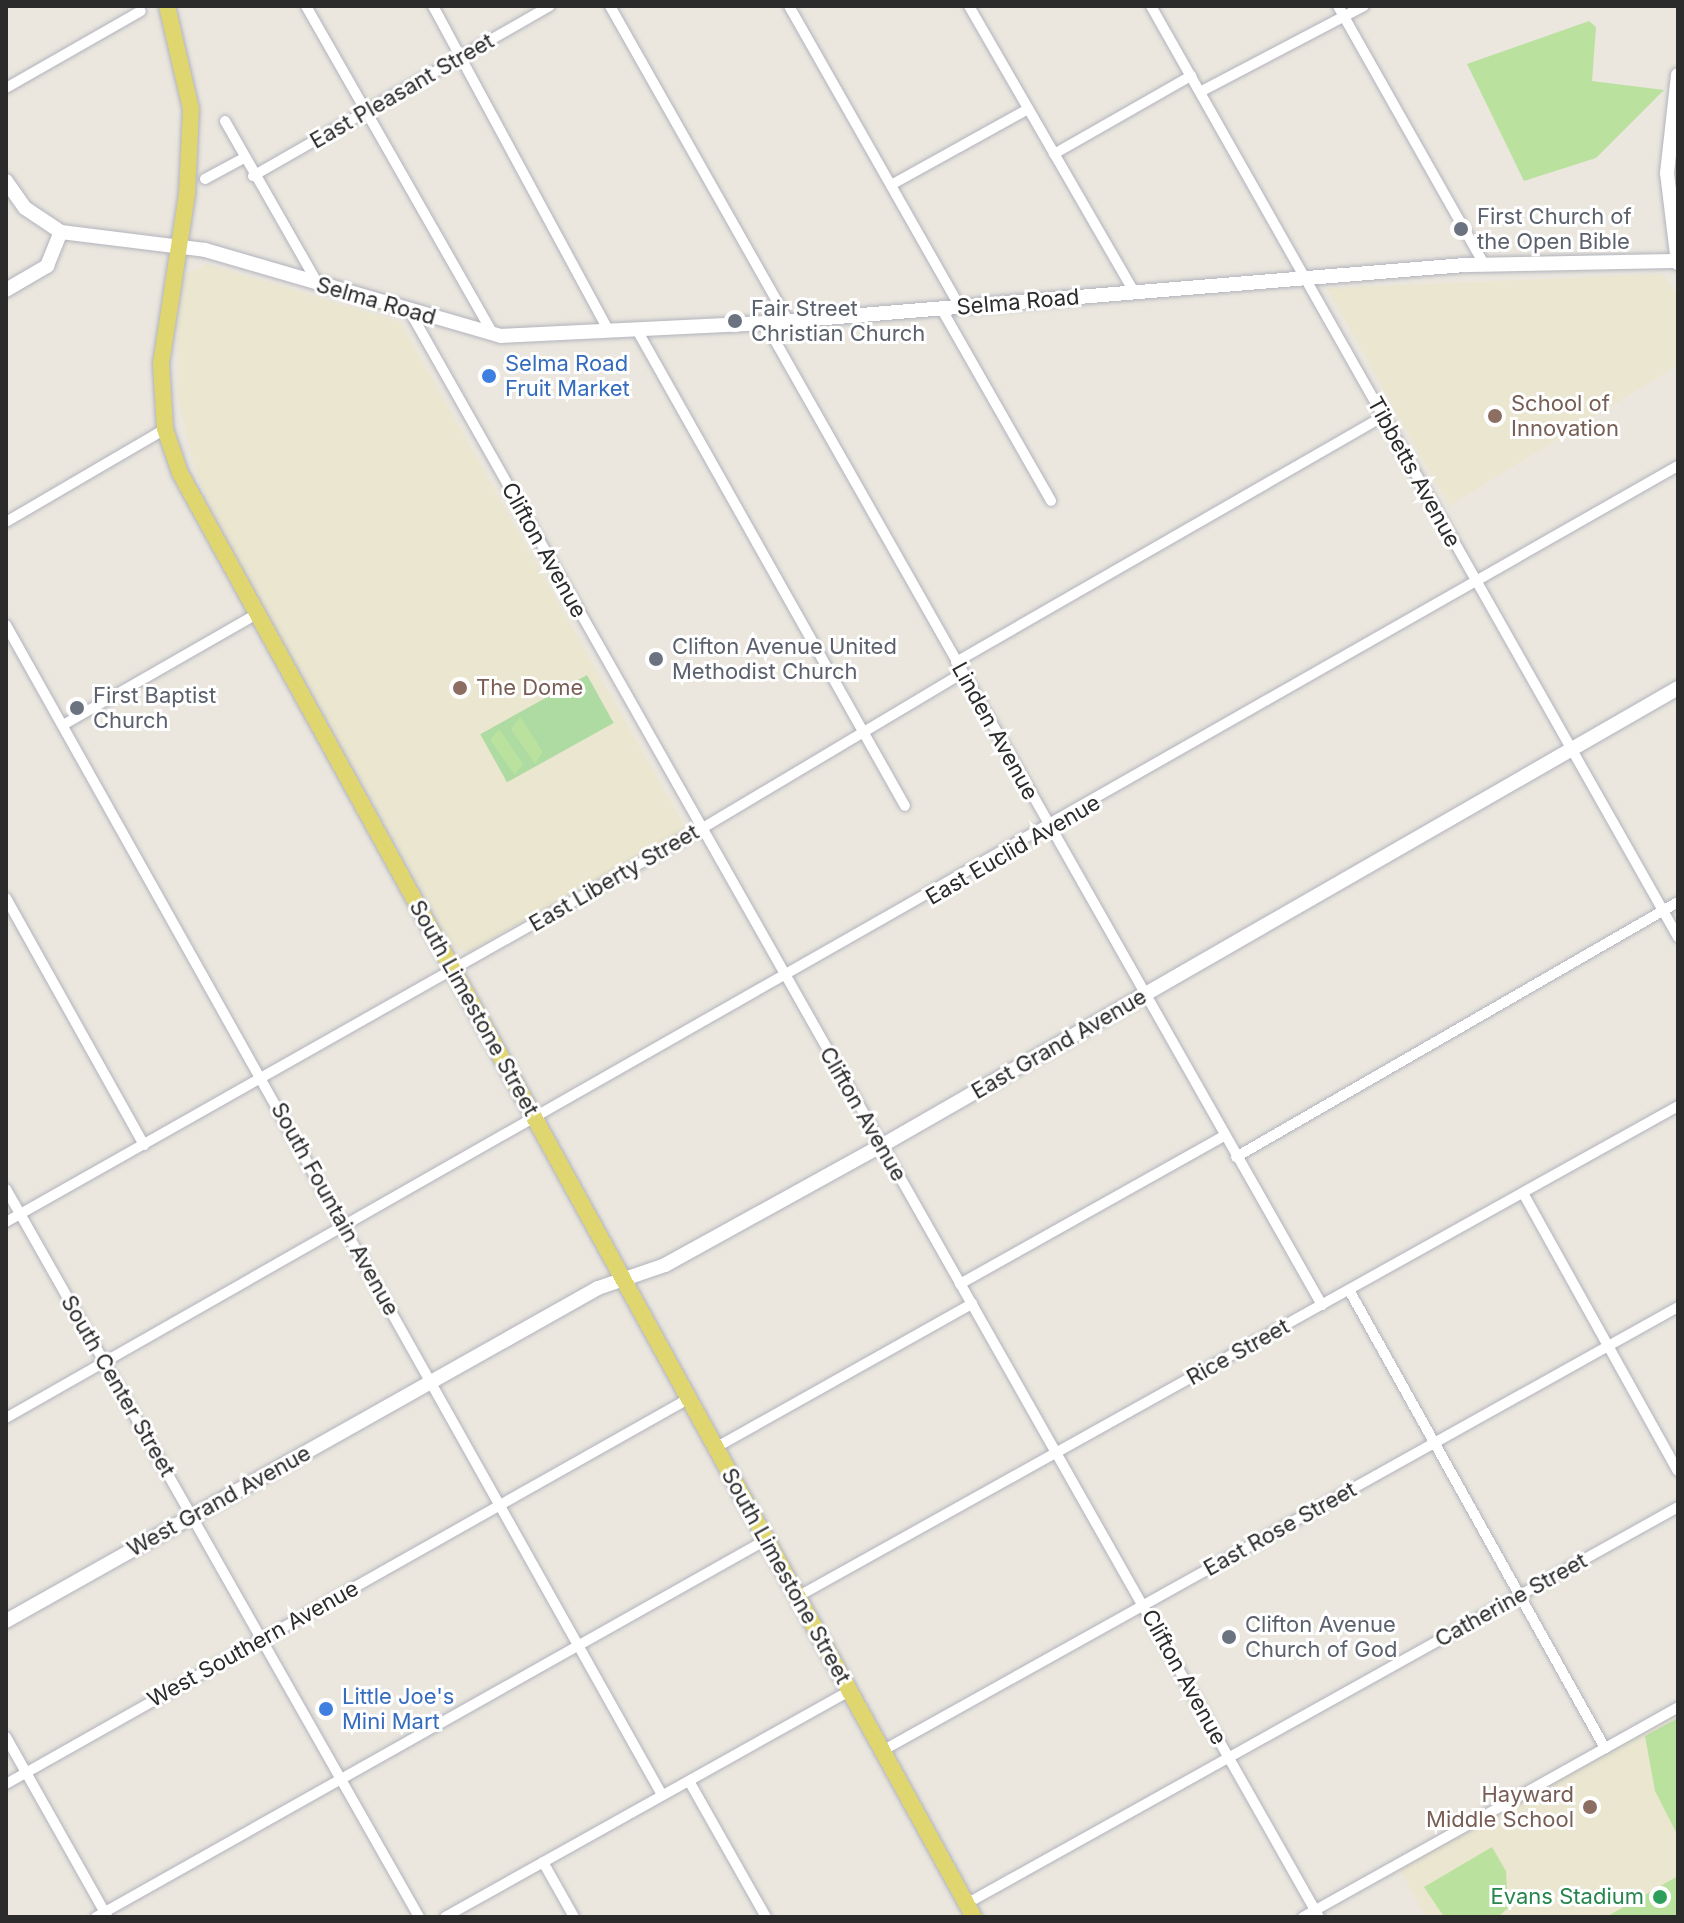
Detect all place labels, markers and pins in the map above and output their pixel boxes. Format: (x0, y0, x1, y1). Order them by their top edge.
place label: First Church of the Open Bible (1477, 203, 1632, 254)
marker: First Church of the Open Bible (1452, 220, 1470, 238)
place label: Fair Street Christian Church (751, 295, 925, 346)
marker: Fair Street Christian Church (726, 312, 744, 330)
place label: Selma Road Fruit Market (505, 350, 630, 402)
marker: Selma Road Fruit Market (480, 367, 498, 385)
place label: School of Innovation (1511, 390, 1619, 442)
marker: School of Innovation (1486, 407, 1504, 425)
place label: Clifton Avenue United Methodist Church (672, 633, 897, 684)
marker: Clifton Avenue United Methodist Church (647, 650, 665, 668)
place label: The Dome (476, 675, 583, 701)
marker: The Dome (451, 679, 469, 697)
place label: First Baptist Church (93, 682, 216, 734)
marker: First Baptist Church (68, 699, 86, 717)
place label: Clifton Avenue Church of God (1245, 1611, 1397, 1662)
marker: Clifton Avenue Church of God (1220, 1628, 1238, 1646)
place label: Little Joe's Mini Mart (342, 1683, 454, 1734)
marker: Little Joe's Mini Mart (317, 1700, 335, 1718)
place label: Hayward Middle School (1426, 1781, 1574, 1832)
marker: Hayward Middle School (1581, 1798, 1599, 1816)
place label: Evans Stadium (1491, 1884, 1644, 1910)
marker: Evans Stadium (1651, 1888, 1669, 1906)

